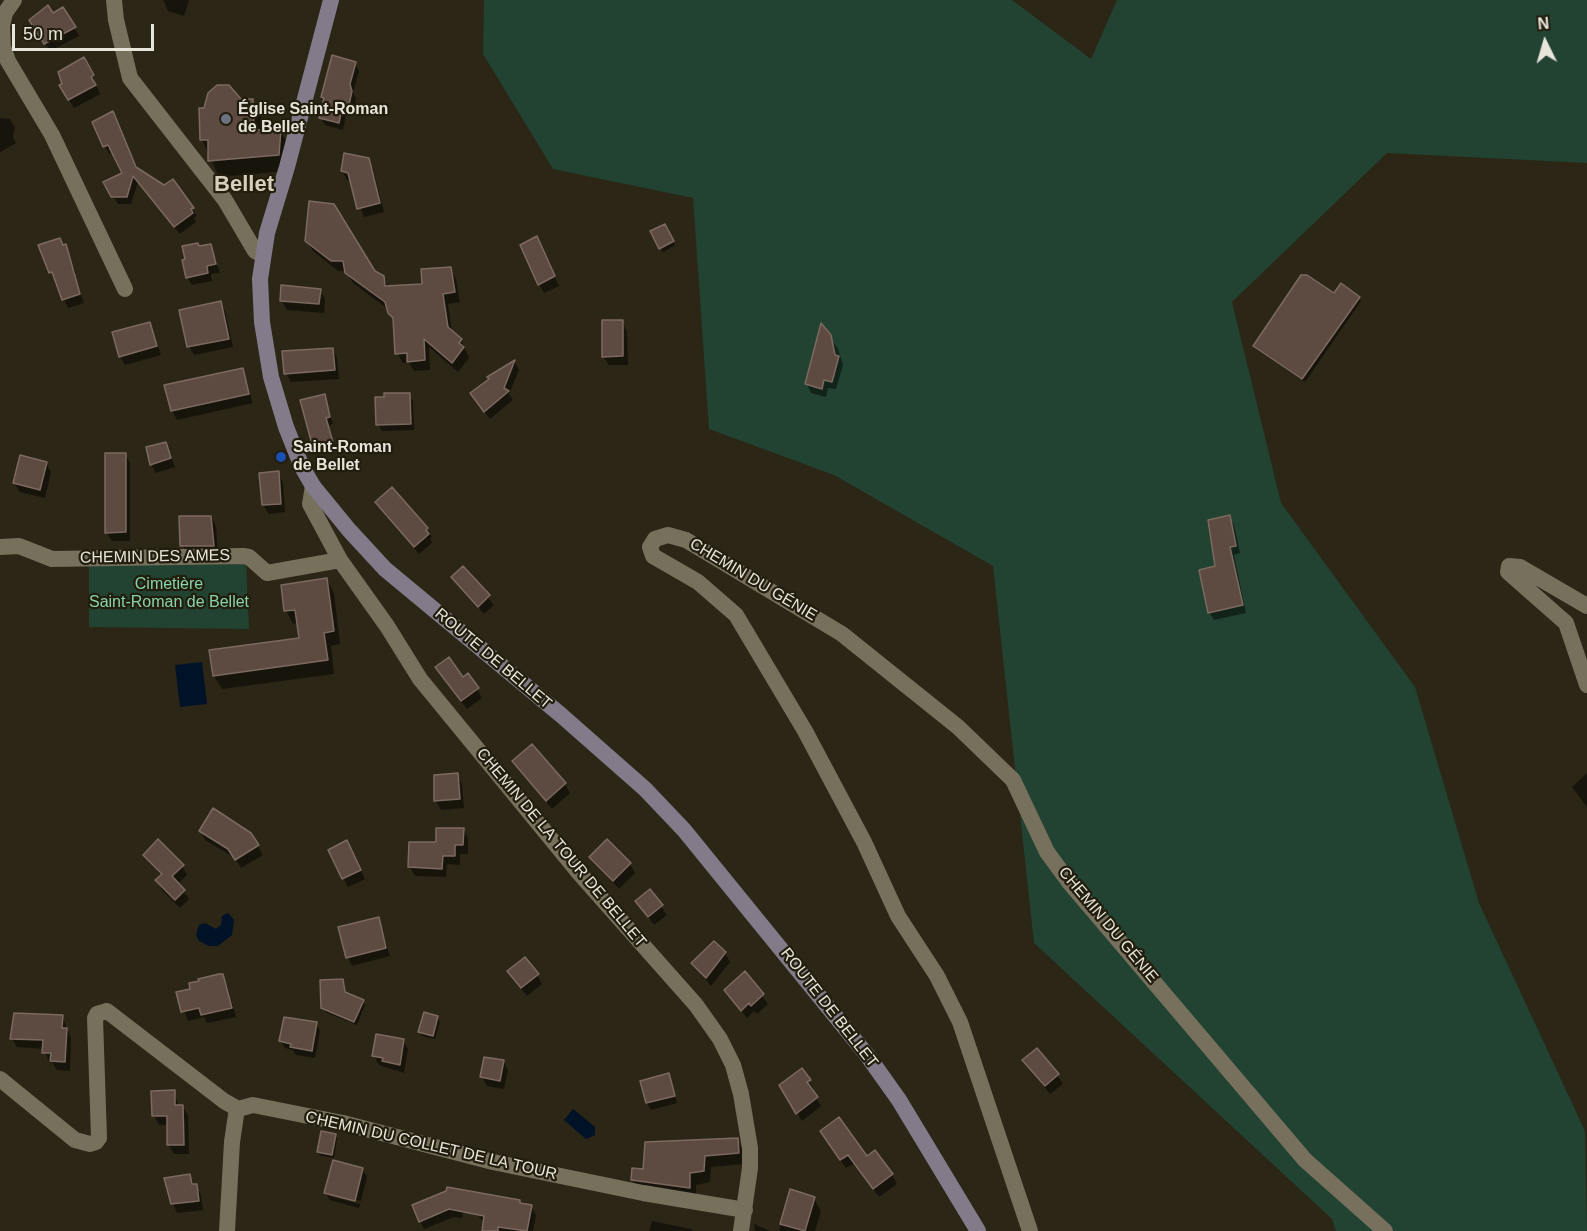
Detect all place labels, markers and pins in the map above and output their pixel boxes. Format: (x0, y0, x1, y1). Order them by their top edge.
place label: Église Saint-Roman de Bellet (238, 100, 388, 138)
marker: Église Saint-Roman de Bellet (219, 112, 233, 126)
place label: Saint-Roman de Bellet (293, 438, 392, 476)
marker: Saint-Roman de Bellet (274, 450, 288, 464)

